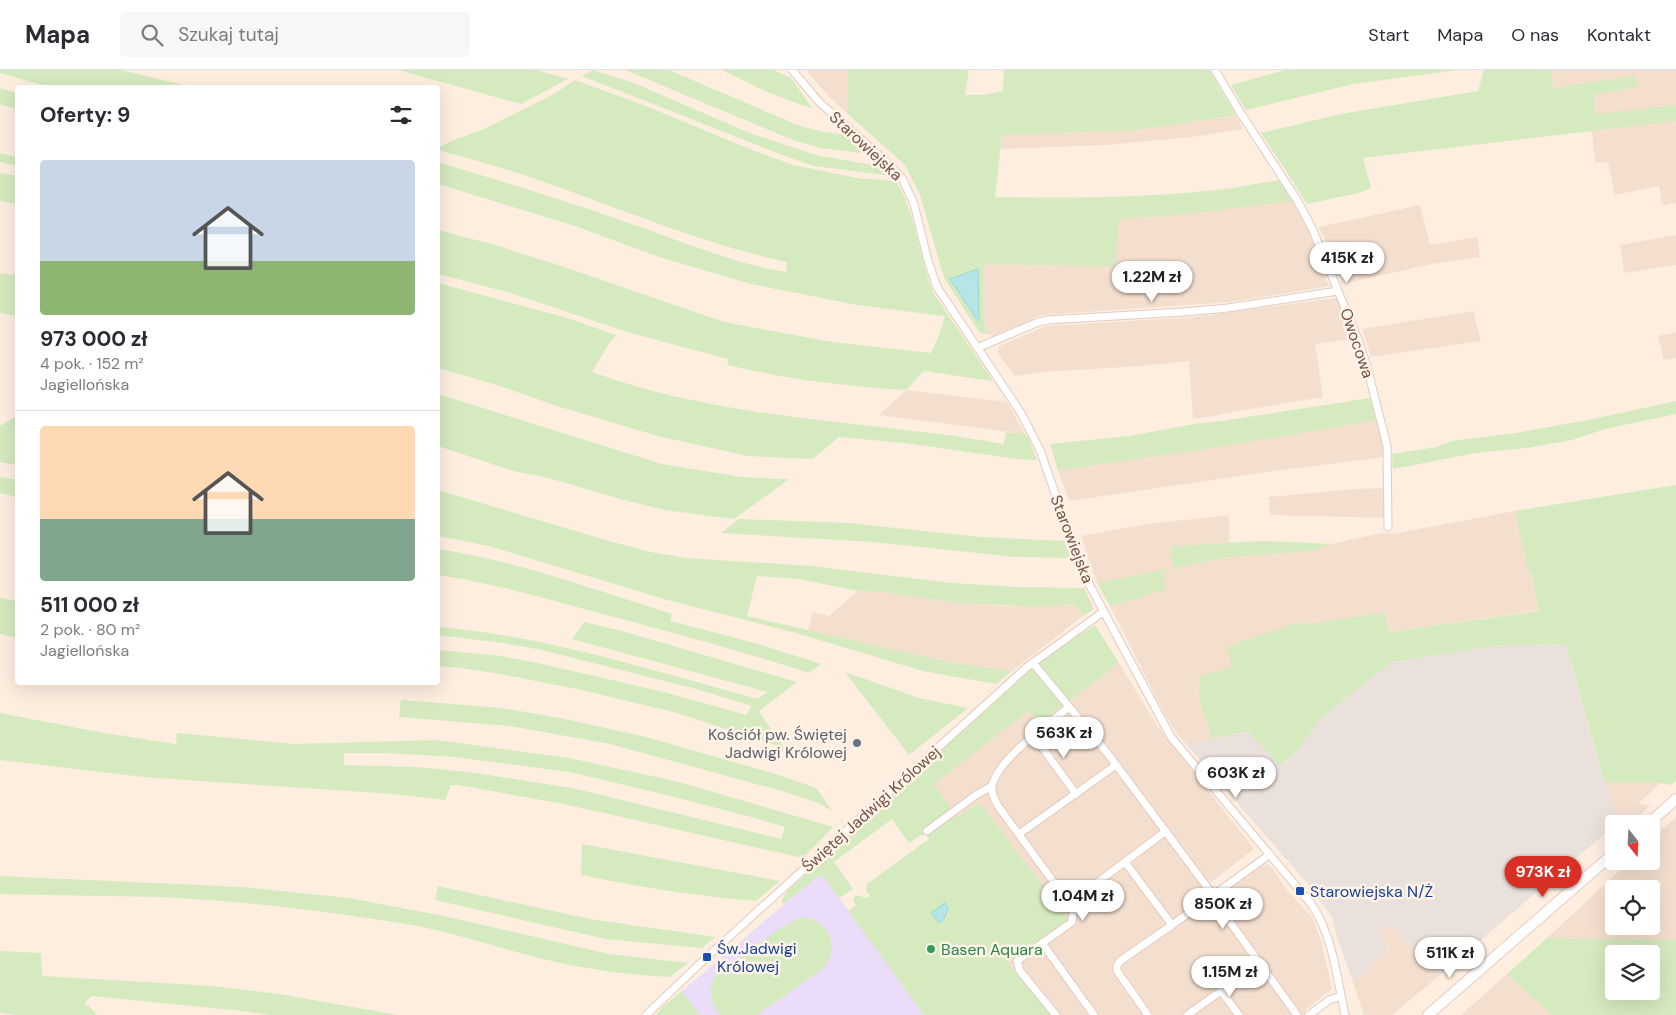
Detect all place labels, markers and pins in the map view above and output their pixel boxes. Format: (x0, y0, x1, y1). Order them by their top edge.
pin: 415K zł (1301, 242, 1393, 284)
pin: 1.22M zł (1100, 260, 1204, 303)
pin: 563K zł (1018, 716, 1110, 759)
place label: Kościół pw. Świętej Jadwigi Królowej (708, 724, 847, 763)
marker: Kościół pw. Świętej Jadwigi Królowej (851, 737, 863, 749)
pin: 603K zł (1190, 756, 1282, 799)
pin: 973K zł (1497, 856, 1589, 898)
pin: 1.04M zł (1031, 880, 1135, 922)
place label: Starowiejska N/Ż (1310, 881, 1433, 902)
marker: Starowiejska N/Ż (1294, 885, 1306, 897)
pin: 850K zł (1177, 888, 1269, 930)
pin: 511K zł (1404, 936, 1496, 979)
place label: Św.Jadwigi Królowej (717, 938, 797, 977)
place label: Basen Aquara (941, 939, 1043, 960)
marker: Basen Aquara (925, 943, 937, 955)
marker: Św.Jadwigi Królowej (701, 951, 713, 963)
pin: 1.15M zł (1178, 956, 1282, 998)

